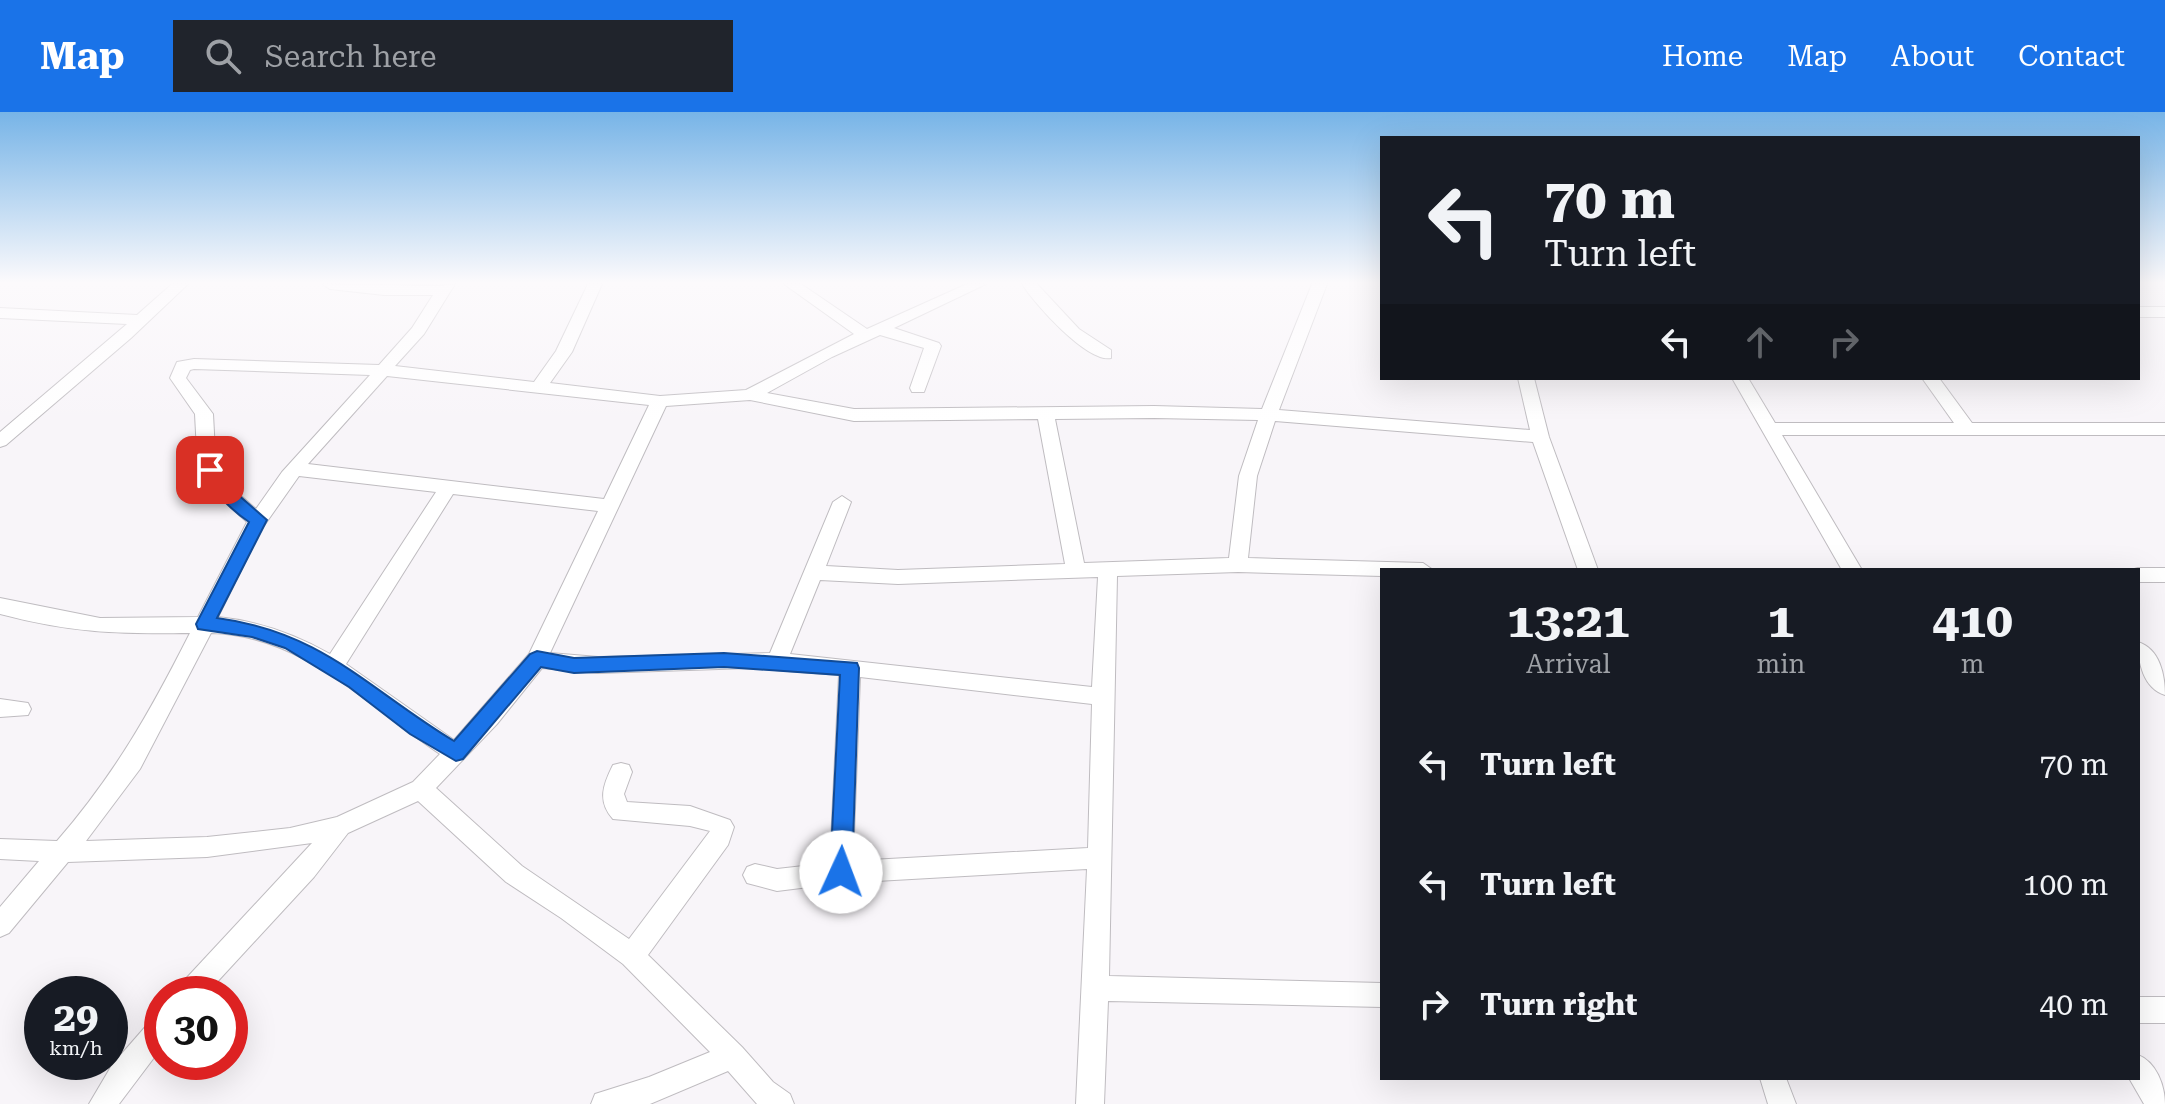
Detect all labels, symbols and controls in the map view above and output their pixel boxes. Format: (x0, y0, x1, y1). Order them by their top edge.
search box (173, 20, 733, 92)
text: Map (40, 34, 125, 78)
icon: search (201, 34, 245, 78)
text: Search here (265, 39, 437, 74)
text: Home (1662, 40, 1743, 73)
text: Map (1787, 40, 1847, 73)
text: About (1891, 40, 1974, 73)
text: Contact (2018, 40, 2125, 73)
text: 70 m (1544, 166, 1675, 232)
icon: left (1412, 168, 1516, 272)
text: Turn left (1544, 233, 1696, 275)
icon: left (1654, 320, 1698, 364)
icon: ahead (1738, 320, 1782, 364)
icon: right (1822, 320, 1866, 364)
pin (176, 436, 244, 504)
icon: arrive (188, 448, 232, 492)
text: 13:21 (1507, 593, 1630, 649)
text: 1 (1767, 593, 1794, 649)
text: 410 (1932, 593, 2013, 649)
text: Arrival (1526, 649, 1611, 679)
text: min (1757, 649, 1805, 679)
text: m (1961, 649, 1985, 679)
icon: left (1412, 742, 1456, 786)
text: Turn left (1480, 747, 1616, 782)
text: 70 m (2039, 747, 2108, 782)
position arrow (799, 830, 883, 914)
icon: left (1412, 862, 1456, 906)
text: Turn left (1480, 867, 1616, 902)
text: 100 m (2023, 867, 2108, 902)
speed limit sign: 30 (144, 976, 248, 1080)
icon: right (1412, 982, 1456, 1026)
text: Turn right (1480, 987, 1637, 1022)
text: 40 m (2039, 987, 2108, 1022)
text: 29 (54, 994, 98, 1041)
text: km/h (49, 1036, 103, 1060)

